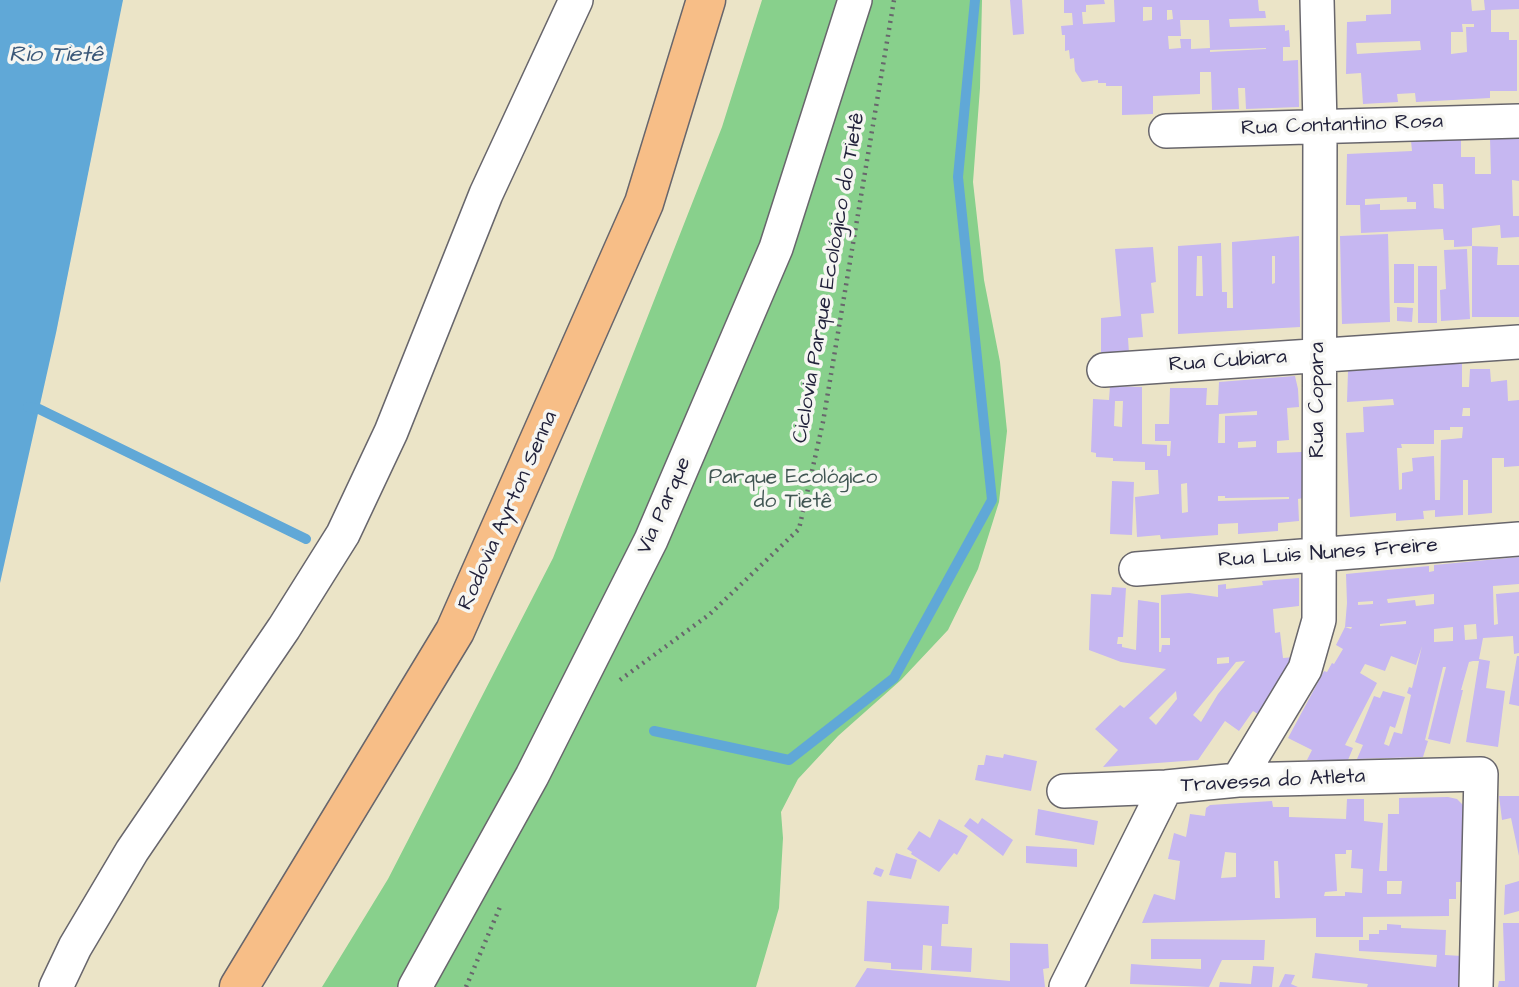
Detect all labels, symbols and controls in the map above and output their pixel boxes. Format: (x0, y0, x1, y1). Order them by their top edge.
water label: Rio Tietê (9, 42, 103, 70)
street label: Rua Contantino Rosa (1241, 110, 1443, 142)
street label: Ciclovia Parque Ecológico do Tietê (788, 111, 872, 445)
street label: Rua Copara (1306, 342, 1332, 458)
street label: Rua Cubiara (1168, 345, 1288, 379)
street label: Rodovia Ayrton Senna (454, 408, 564, 614)
street label: Via Parque (632, 453, 698, 559)
park label: Parque Ecológico do Tietê (709, 466, 877, 516)
street label: Rua Luis Nunes Freire (1217, 534, 1439, 574)
street label: Travessa do Atleta (1180, 765, 1366, 799)

